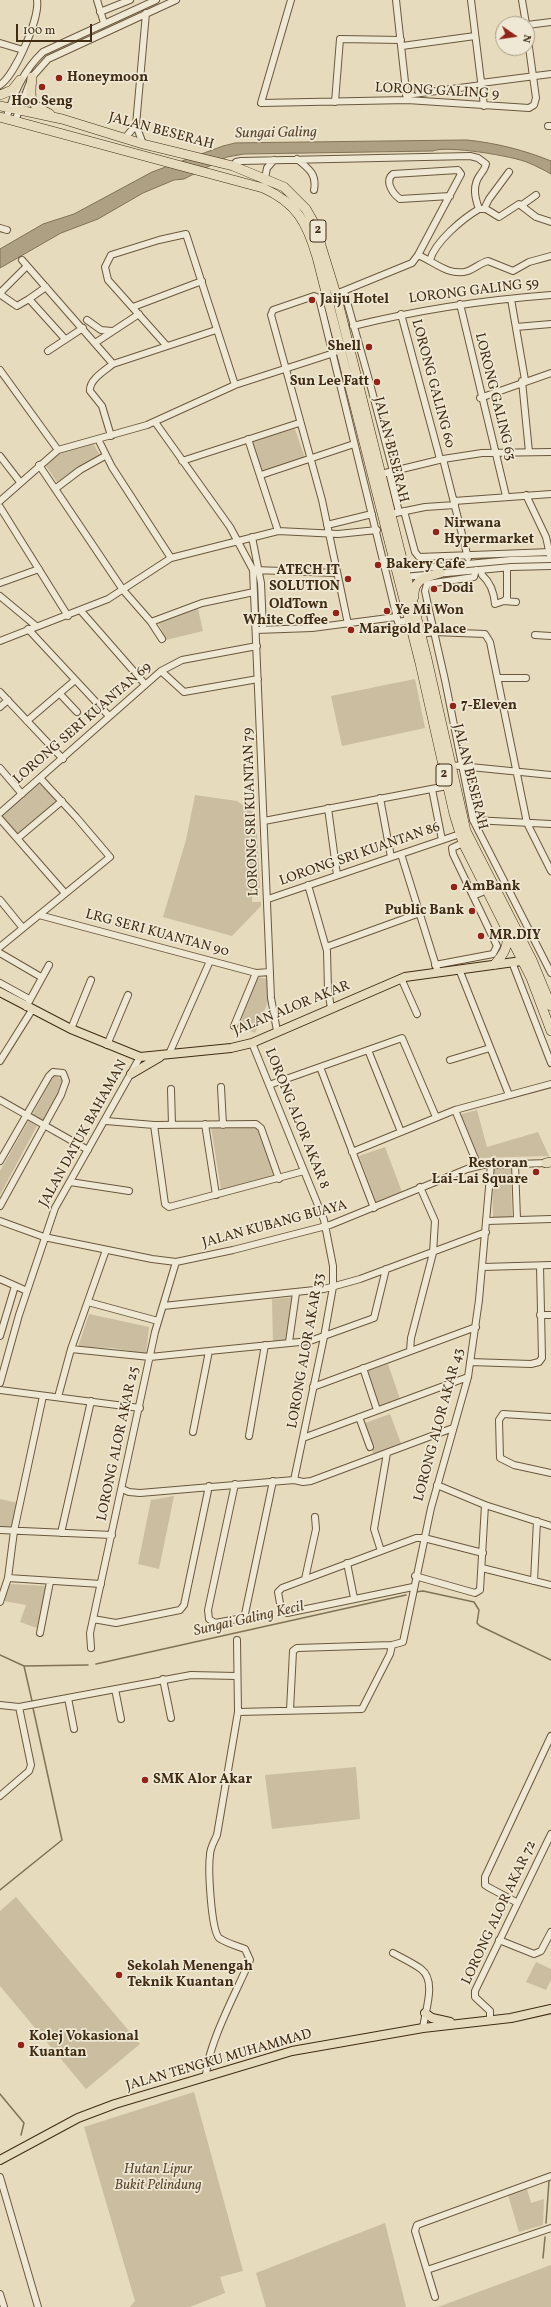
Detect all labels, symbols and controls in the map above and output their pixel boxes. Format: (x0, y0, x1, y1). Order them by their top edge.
scale bar (18, 16, 94, 42)
north arrow (495, 16, 535, 56)
text: 100 m (23, 23, 55, 39)
text: N (518, 33, 534, 44)
place label: Honeymoon (67, 70, 148, 86)
marker: Honeymoon (54, 73, 64, 83)
street label: LORONG GALING 9 (374, 80, 500, 104)
marker: Hoo Seng (37, 82, 47, 92)
place label: Hoo Seng (11, 94, 73, 110)
street label: JALAN BESERAH (106, 110, 216, 154)
water label: Sungai Galing (235, 124, 317, 144)
road number: 2 (310, 220, 326, 242)
street label: LORONG GALING 59 (408, 276, 540, 308)
place label: Jaiju Hotel (320, 292, 389, 308)
marker: Jaiju Hotel (307, 295, 317, 305)
street label: LORONG GALING 60 (407, 318, 457, 450)
street label: LORONG GALING 63 (470, 331, 518, 463)
place label: Shell (328, 339, 361, 355)
marker: Shell (364, 342, 374, 352)
place label: Sun Lee Fatt (290, 374, 369, 390)
marker: Sun Lee Fatt (372, 377, 382, 387)
street label: JALAN BESERAH (369, 395, 411, 505)
place label: Nirwana Hypermarket (444, 516, 534, 548)
marker: Nirwana Hypermarket (431, 527, 441, 537)
place label: Bakery Cafe (386, 557, 465, 573)
marker: Bakery Cafe (373, 560, 383, 570)
place label: ATECH IT SOLUTION (269, 563, 340, 596)
marker: ATECH IT SOLUTION (343, 574, 353, 584)
place label: Dodi (442, 581, 474, 597)
marker: Dodi (429, 584, 439, 594)
place label: OldTown White Coffee (243, 597, 328, 630)
place label: Ye Mi Won (395, 603, 464, 619)
marker: Ye Mi Won (382, 606, 392, 616)
marker: OldTown White Coffee (331, 608, 341, 618)
place label: Marigold Palace (359, 622, 466, 638)
marker: Marigold Palace (346, 625, 356, 635)
street label: LORONG SERI KUANTAN 69 (10, 659, 156, 789)
place label: 7-Eleven (461, 698, 517, 714)
marker: 7-Eleven (448, 701, 458, 711)
street label: JALAN BESERAH (448, 722, 490, 832)
street label: LORONG SRI KUANTAN 79 (241, 727, 263, 897)
road number: 2 (436, 764, 452, 786)
street label: LORONG SRI KUANTAN 86 (277, 820, 443, 890)
place label: AmBank (462, 879, 520, 895)
marker: AmBank (449, 882, 459, 892)
place label: Public Bank (385, 903, 464, 919)
marker: Public Bank (467, 906, 477, 916)
street label: LRG SERI KUANTAN 90 (83, 907, 231, 961)
place label: MR.DIY (489, 928, 541, 944)
marker: MR.DIY (476, 931, 486, 941)
street label: JALAN ALOR AKAR (231, 978, 353, 1040)
street label: LORONG ALOR AKAR 8 (260, 1046, 332, 1192)
street label: JALAN DATUK BAHAMAN (36, 1057, 132, 1211)
place label: Restoran Lai-Lai Square (432, 1156, 528, 1188)
marker: Restoran Lai-Lai Square (531, 1167, 541, 1177)
street label: JALAN KUBANG BUAYA (201, 1198, 349, 1252)
street label: LORONG ALOR AKAR 33 (285, 1272, 329, 1430)
street label: LORONG ALOR AKAR 43 (411, 1346, 469, 1504)
street label: LORONG ALOR AKAR 25 (94, 1365, 144, 1523)
water label: Sungai Galing Kecil (192, 1599, 306, 1641)
place label: SMK Alor Akar (153, 1772, 252, 1788)
marker: SMK Alor Akar (140, 1775, 150, 1785)
street label: LORONG ALOR AKAR 72 (459, 1838, 541, 1988)
place label: Sekolah Menengah Teknik Kuantan (127, 1959, 253, 1992)
marker: Sekolah Menengah Teknik Kuantan (114, 1970, 124, 1980)
street label: JALAN TENGKU MUHAMMAD (124, 2026, 314, 2096)
place label: Kolej Vokasional Kuantan (29, 2029, 139, 2062)
marker: Kolej Vokasional Kuantan (16, 2040, 26, 2050)
park label: Hutan Lipur Bukit Pelindung (114, 2162, 202, 2194)

